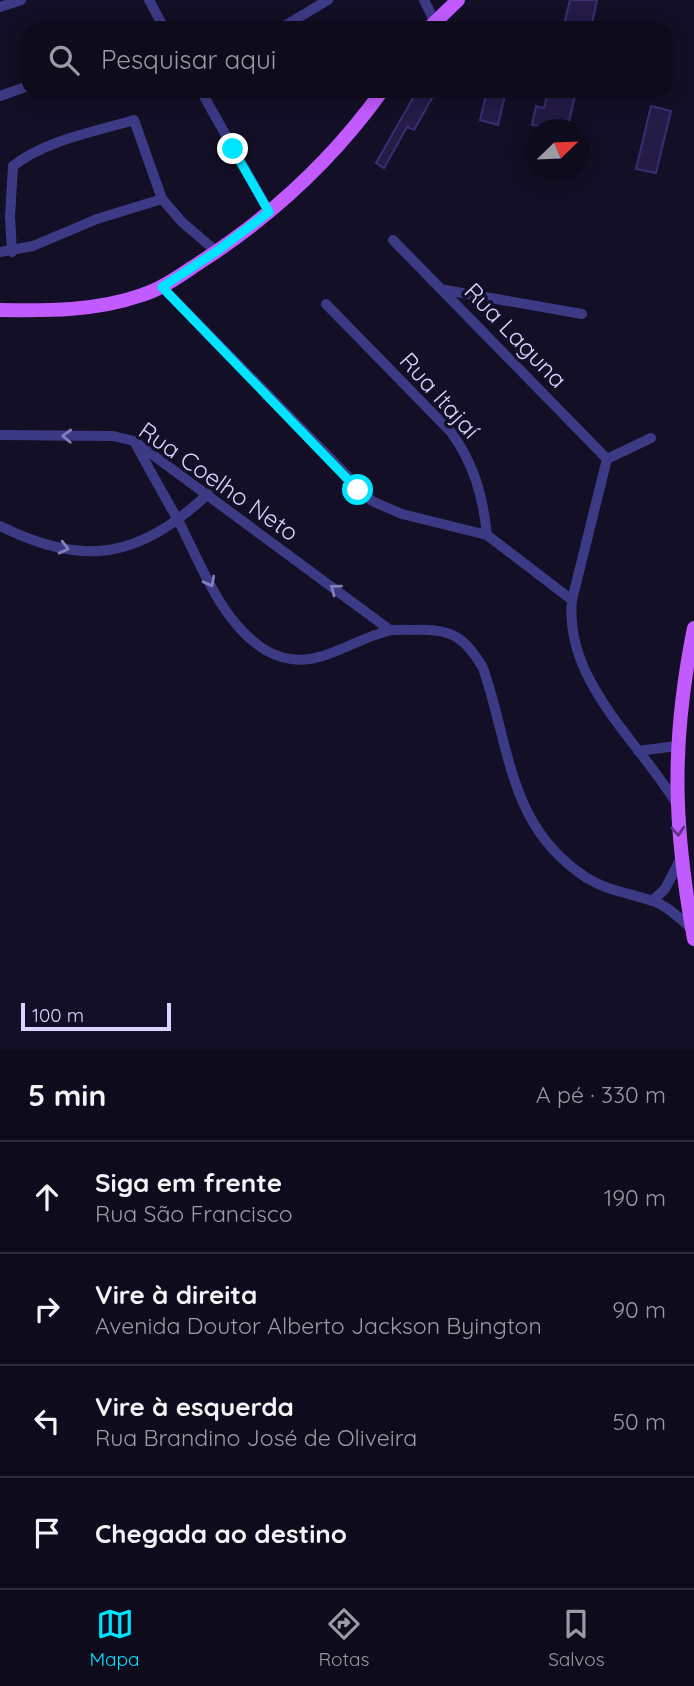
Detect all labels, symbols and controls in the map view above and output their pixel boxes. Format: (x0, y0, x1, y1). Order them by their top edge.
search box (21, 21, 673, 98)
icon: search (45, 41, 83, 79)
text: Pesquisar aqui (101, 43, 276, 76)
north arrow (526, 119, 589, 182)
route end (217, 133, 248, 164)
street label: Rua Laguna (458, 276, 574, 394)
street label: Rua Itajaí (394, 346, 487, 445)
street label: Rua Coelho Neto (133, 415, 305, 547)
one-way arrow (61, 429, 72, 444)
route start (342, 474, 373, 505)
one-way arrow (58, 540, 70, 554)
one-way arrow (202, 575, 215, 587)
one-way arrow (330, 585, 343, 598)
one-way arrow (670, 826, 685, 837)
scale bar (21, 1000, 172, 1032)
text: 100 m (32, 1003, 84, 1027)
text: 5 min (28, 1076, 106, 1114)
text: A pé · 330 m (536, 1080, 666, 1109)
text: Siga em frente (95, 1166, 282, 1199)
icon: ahead (28, 1178, 66, 1216)
text: 190 m (604, 1183, 666, 1212)
text: Rua São Francisco (95, 1199, 293, 1228)
text: Vire à direita (95, 1278, 257, 1311)
icon: right (28, 1290, 66, 1328)
text: 90 m (612, 1295, 666, 1324)
text: Avenida Doutor Alberto Jackson Byington (95, 1311, 542, 1340)
text: Vire à esquerda (95, 1390, 294, 1423)
icon: left (28, 1402, 66, 1440)
text: 50 m (613, 1407, 666, 1436)
text: Rua Brandino José de Oliveira (95, 1423, 417, 1452)
icon: arrive (28, 1514, 66, 1552)
text: Chegada ao destino (95, 1517, 347, 1550)
tab: Mapa (89, 1605, 140, 1671)
tab: Rotas (318, 1605, 369, 1671)
tab: Salvos (548, 1605, 605, 1671)

